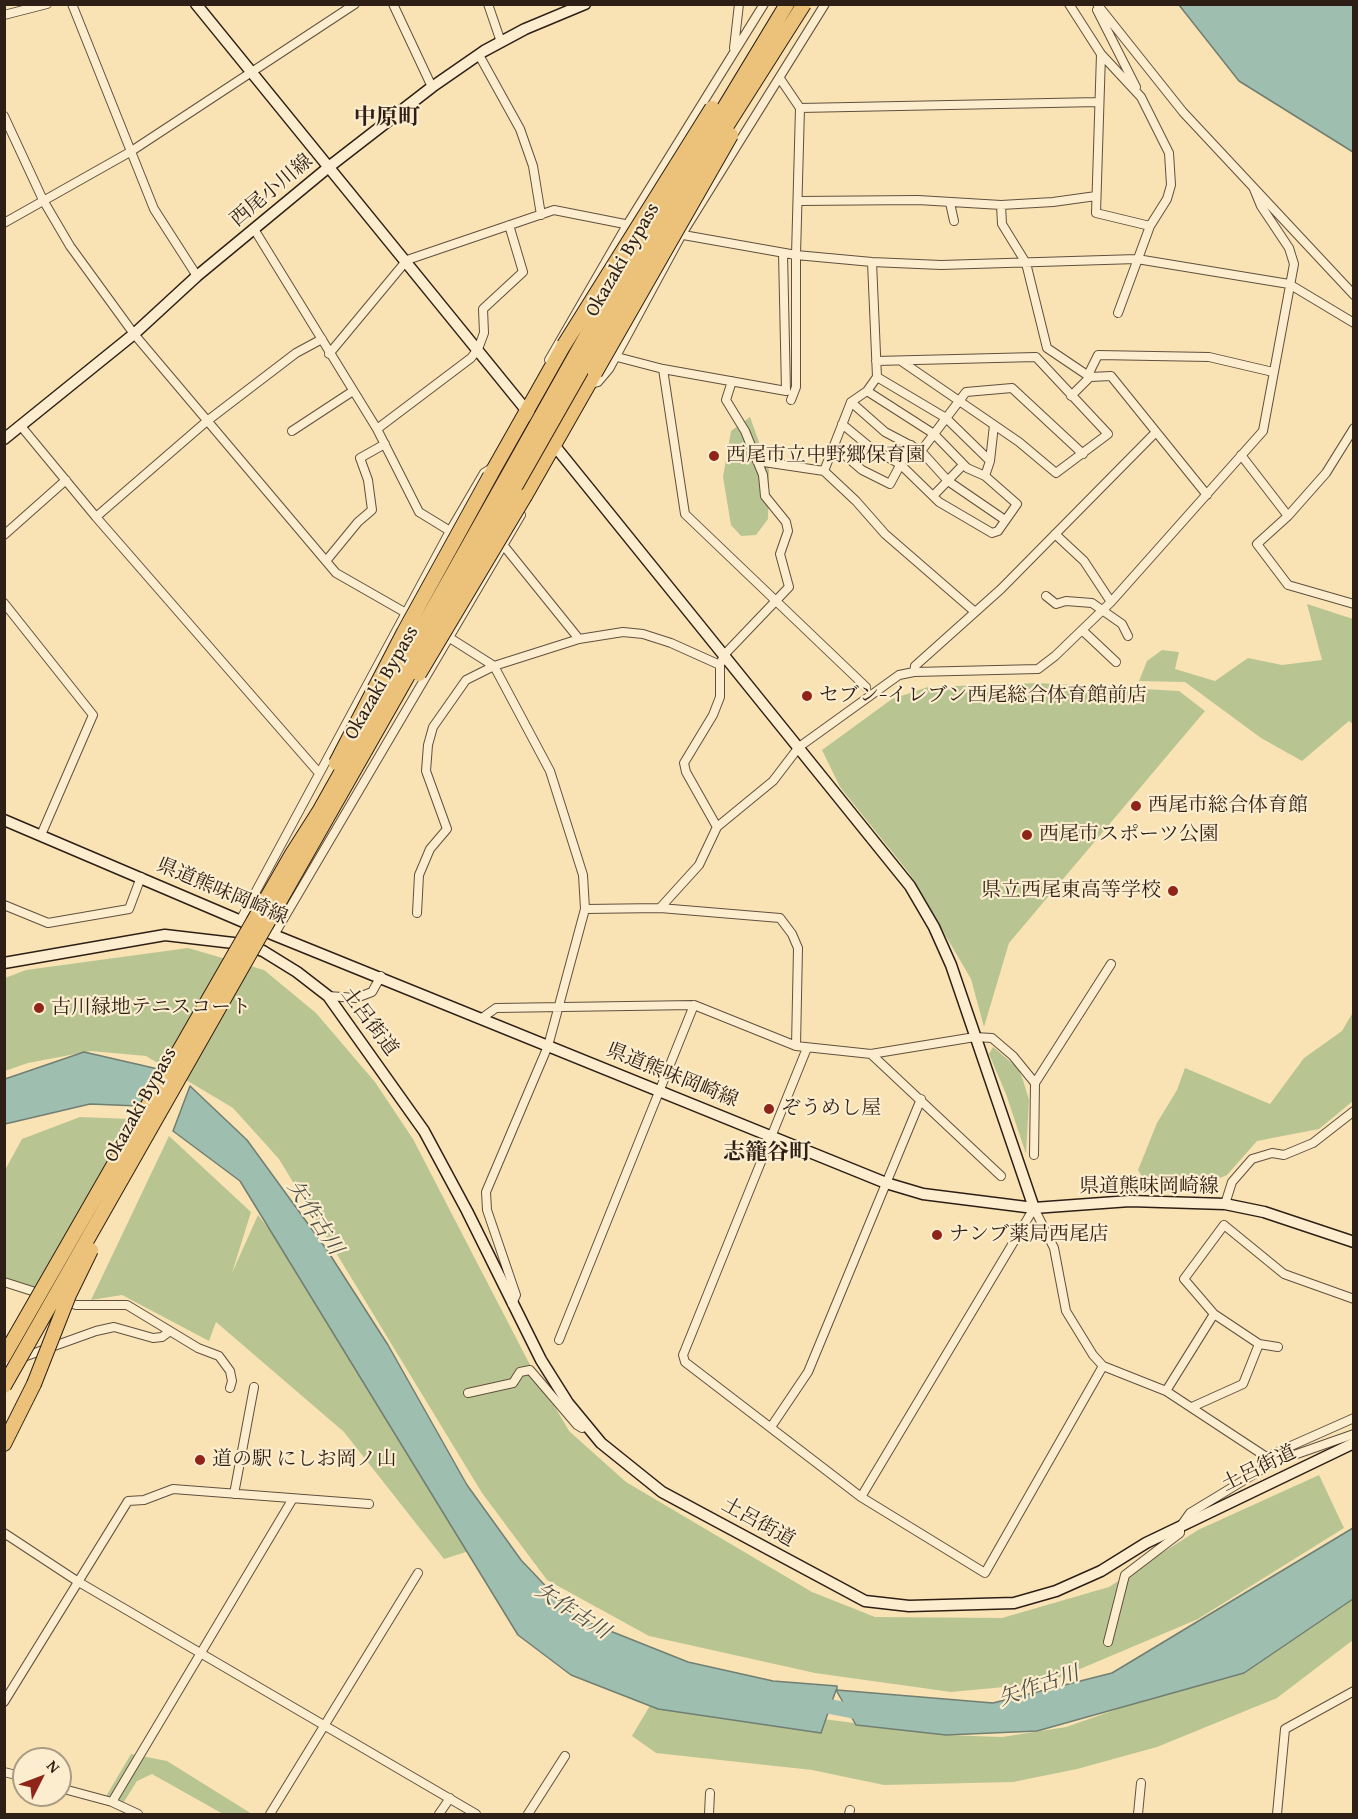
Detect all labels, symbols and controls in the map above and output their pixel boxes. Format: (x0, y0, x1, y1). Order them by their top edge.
district label: 中原町 (354, 105, 420, 131)
street label: 西尾小川線 (226, 150, 318, 232)
street label: Okazaki Bypass (581, 199, 665, 321)
place label: 西尾市立中野郷保育園 (726, 444, 926, 468)
marker: 西尾市立中野郷保育園 (707, 449, 721, 463)
street label: Okazaki Bypass (340, 622, 424, 744)
place label: セブン−イレブン西尾総合体育館前店 (819, 684, 1147, 708)
marker: セブン−イレブン西尾総合体育館前店 (800, 689, 814, 703)
place label: 西尾市総合体育館 (1148, 794, 1308, 818)
marker: 西尾市総合体育館 (1129, 799, 1143, 813)
place label: 西尾市スポーツ公園 (1039, 823, 1219, 847)
marker: 西尾市スポーツ公園 (1020, 828, 1034, 842)
street label: 県道熊味岡崎線 (153, 854, 291, 930)
place label: 県立西尾東高等学校 (981, 879, 1161, 903)
marker: 県立西尾東高等学校 (1166, 884, 1180, 898)
street label: 土呂街道 (335, 983, 403, 1061)
place label: 古川緑地テニスコート (51, 996, 251, 1020)
marker: 古川緑地テニスコート (32, 1001, 46, 1015)
street label: 県道熊味岡崎線 (603, 1039, 741, 1113)
street label: Okazaki Bypass (100, 1043, 182, 1167)
place label: ぞうめし屋 (781, 1097, 881, 1121)
marker: ぞうめし屋 (762, 1102, 776, 1116)
district label: 志籠谷町 (723, 1140, 811, 1166)
street label: 県道熊味岡崎線 (1079, 1175, 1219, 1199)
water label: 矢作古川 (281, 1176, 347, 1260)
place label: ナンブ薬局西尾店 (949, 1223, 1109, 1247)
marker: ナンブ薬局西尾店 (930, 1228, 944, 1242)
street label: 土呂街道 (1218, 1441, 1300, 1497)
place label: 道の駅 にしお岡ノ山 (212, 1448, 396, 1472)
marker: 道の駅 にしお岡ノ山 (193, 1453, 207, 1467)
street label: 土呂街道 (717, 1493, 799, 1553)
water label: 矢作古川 (530, 1579, 614, 1645)
water label: 矢作古川 (995, 1661, 1083, 1713)
north arrow (12, 1747, 72, 1807)
text: N (41, 1754, 66, 1778)

